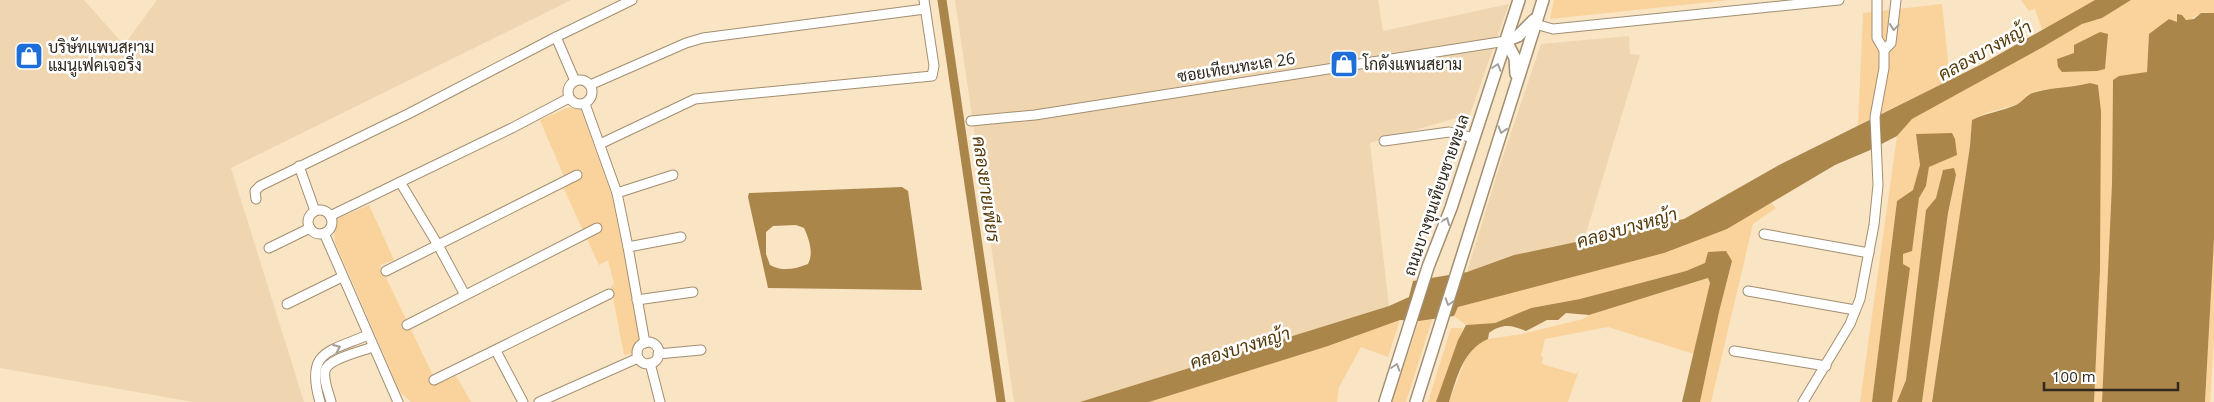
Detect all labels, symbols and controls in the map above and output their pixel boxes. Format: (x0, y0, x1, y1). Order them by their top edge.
water label: คลองบางหญ้า (1933, 14, 2036, 86)
one-way arrow (1889, 23, 1900, 31)
place label: บริษัทแพนสยาม แมนูเฟคเจอริ่ง (48, 36, 154, 77)
shop icon: บริษัทแพนสยาม แมนูเฟคเจอริ่ง (14, 41, 44, 71)
street label: ซอยเทียนทะเล 26 (1176, 47, 1296, 87)
shop icon: โกดังแพนสยาม (1329, 49, 1359, 79)
place label: โกดังแพนสยาม (1362, 53, 1462, 75)
one-way arrow (1491, 63, 1501, 72)
street label: ถนนบางขุนเทียนชายทะเล (1398, 111, 1475, 279)
one-way arrow (1498, 125, 1508, 134)
water label: คลองยายเพียร (968, 134, 1006, 245)
water label: คลองบางหญ้า (1574, 201, 1680, 253)
one-way arrow (1439, 217, 1450, 226)
one-way arrow (1444, 297, 1454, 305)
water label: คลองบางหญ้า (1187, 320, 1293, 374)
one-way arrow (332, 344, 341, 355)
scale bar (2044, 360, 2178, 392)
one-way arrow (1391, 363, 1401, 372)
text: 100 m (2052, 366, 2096, 386)

